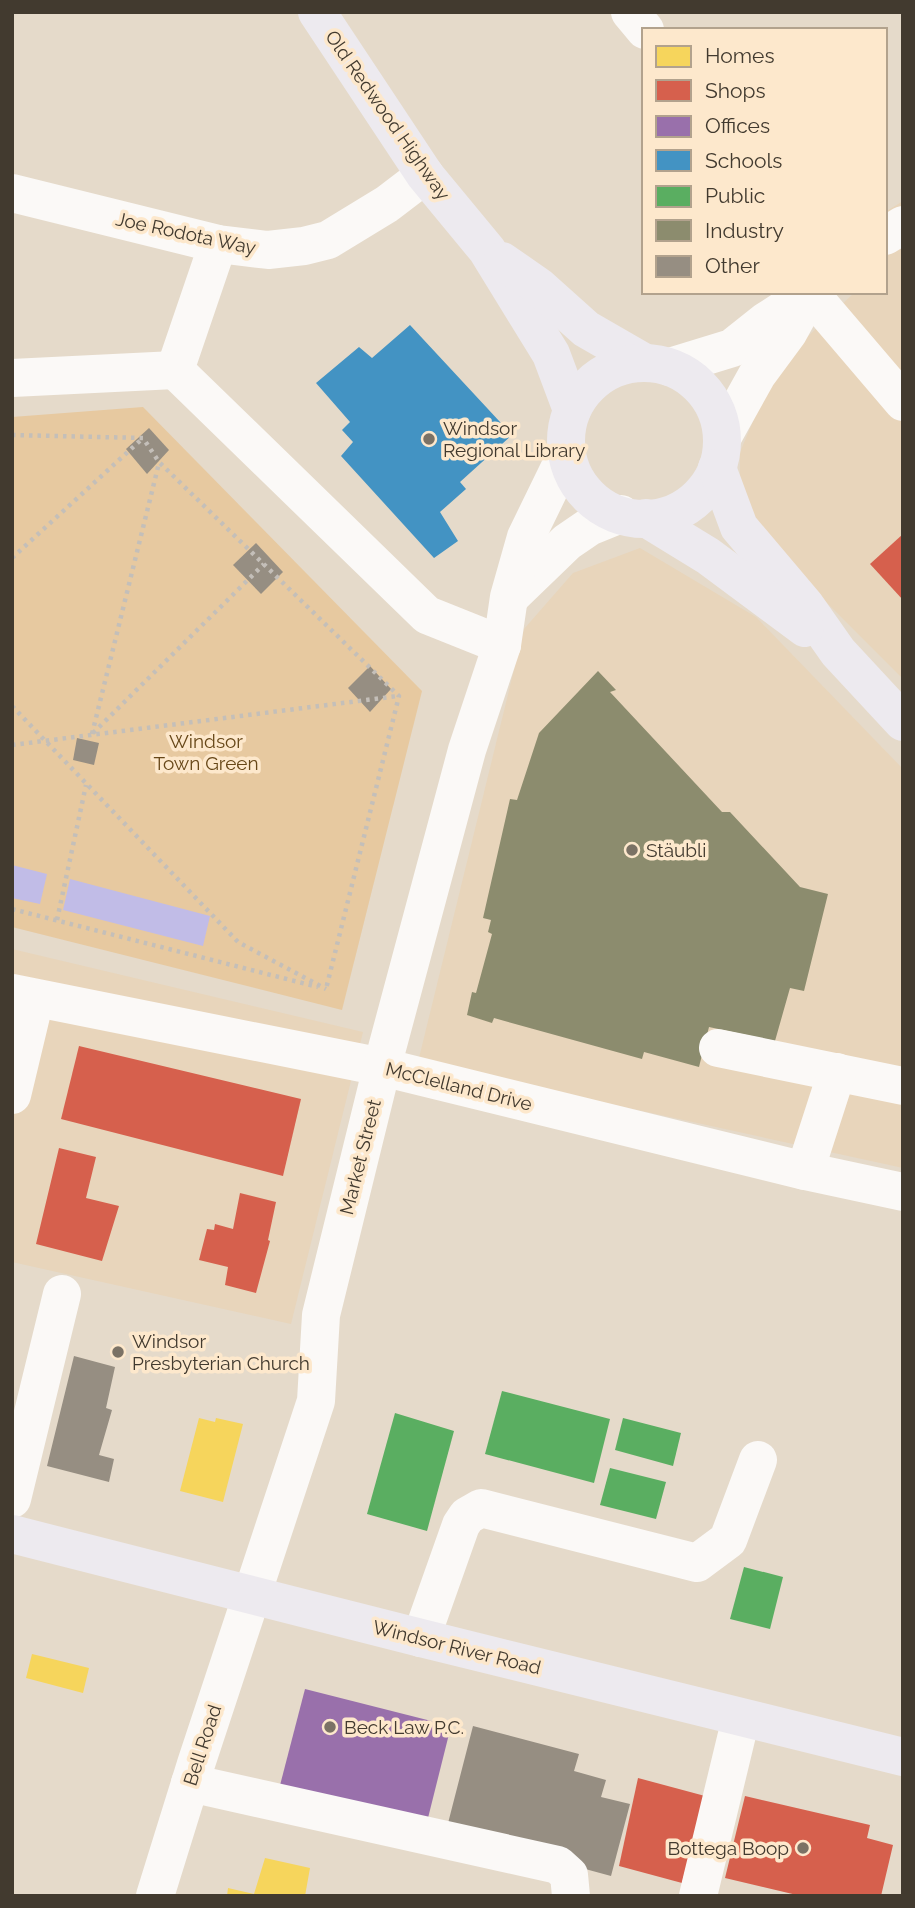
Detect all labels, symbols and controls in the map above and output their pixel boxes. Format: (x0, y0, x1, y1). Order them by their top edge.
street label: Old Redwood Highway (321, 26, 455, 204)
legend (642, 28, 887, 294)
text: Homes (705, 43, 775, 68)
text: Shops (705, 78, 766, 103)
text: Offices (705, 113, 770, 138)
text: Schools (705, 148, 782, 173)
text: Public (705, 183, 765, 208)
street label: Joe Rodota Way (114, 207, 258, 259)
text: Industry (705, 218, 784, 243)
text: Other (705, 253, 760, 278)
place label: Windsor Regional Library (443, 417, 585, 461)
marker: Windsor Regional Library (421, 431, 437, 447)
park label: Windsor Town Green (153, 730, 259, 774)
place label: Stäubli (646, 839, 706, 861)
marker: Stäubli (624, 842, 640, 858)
street label: McClelland Drive (384, 1057, 534, 1115)
street label: Market Street (335, 1096, 385, 1217)
place label: Windsor Presbyterian Church (132, 1330, 310, 1374)
marker: Windsor Presbyterian Church (110, 1344, 126, 1360)
street label: Windsor River Road (371, 1615, 543, 1679)
street label: Bell Road (179, 1702, 225, 1788)
place label: Beck Law P.C. (344, 1716, 464, 1738)
marker: Beck Law P.C. (322, 1719, 338, 1735)
place label: Bottega Boop (668, 1837, 789, 1859)
marker: Bottega Boop (795, 1840, 811, 1856)

